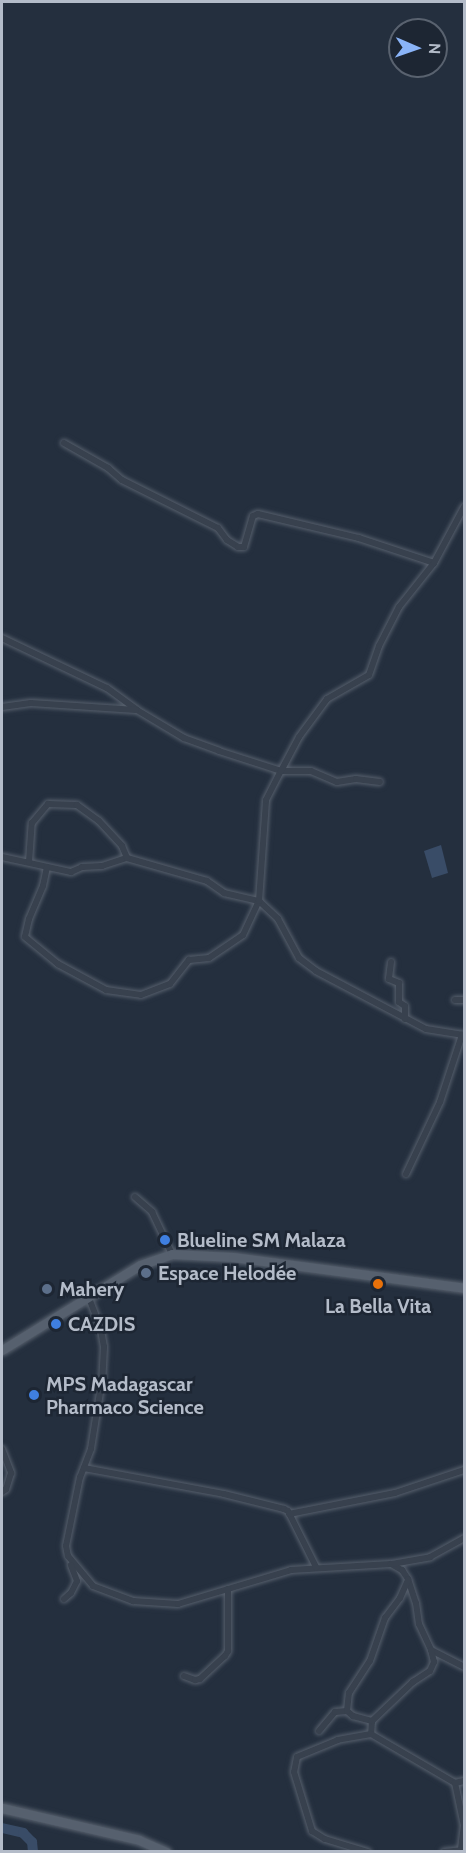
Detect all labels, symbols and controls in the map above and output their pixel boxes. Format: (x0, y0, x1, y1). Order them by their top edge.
north arrow (388, 18, 448, 78)
text: N (425, 43, 444, 55)
place label: Blueline SM Malaza (177, 1228, 346, 1252)
marker: Blueline SM Malaza (158, 1233, 172, 1247)
place label: Espace Helodée (158, 1261, 296, 1285)
marker: Espace Helodée (139, 1266, 153, 1280)
place label: Mahery (59, 1277, 124, 1301)
marker: La Bella Vita (371, 1277, 385, 1291)
marker: Mahery (40, 1282, 54, 1296)
place label: La Bella Vita (325, 1294, 431, 1318)
place label: CAZDIS (68, 1312, 135, 1336)
marker: CAZDIS (49, 1317, 63, 1331)
place label: MPS Madagascar Pharmaco Science (46, 1372, 204, 1419)
marker: MPS Madagascar Pharmaco Science (27, 1388, 41, 1402)

